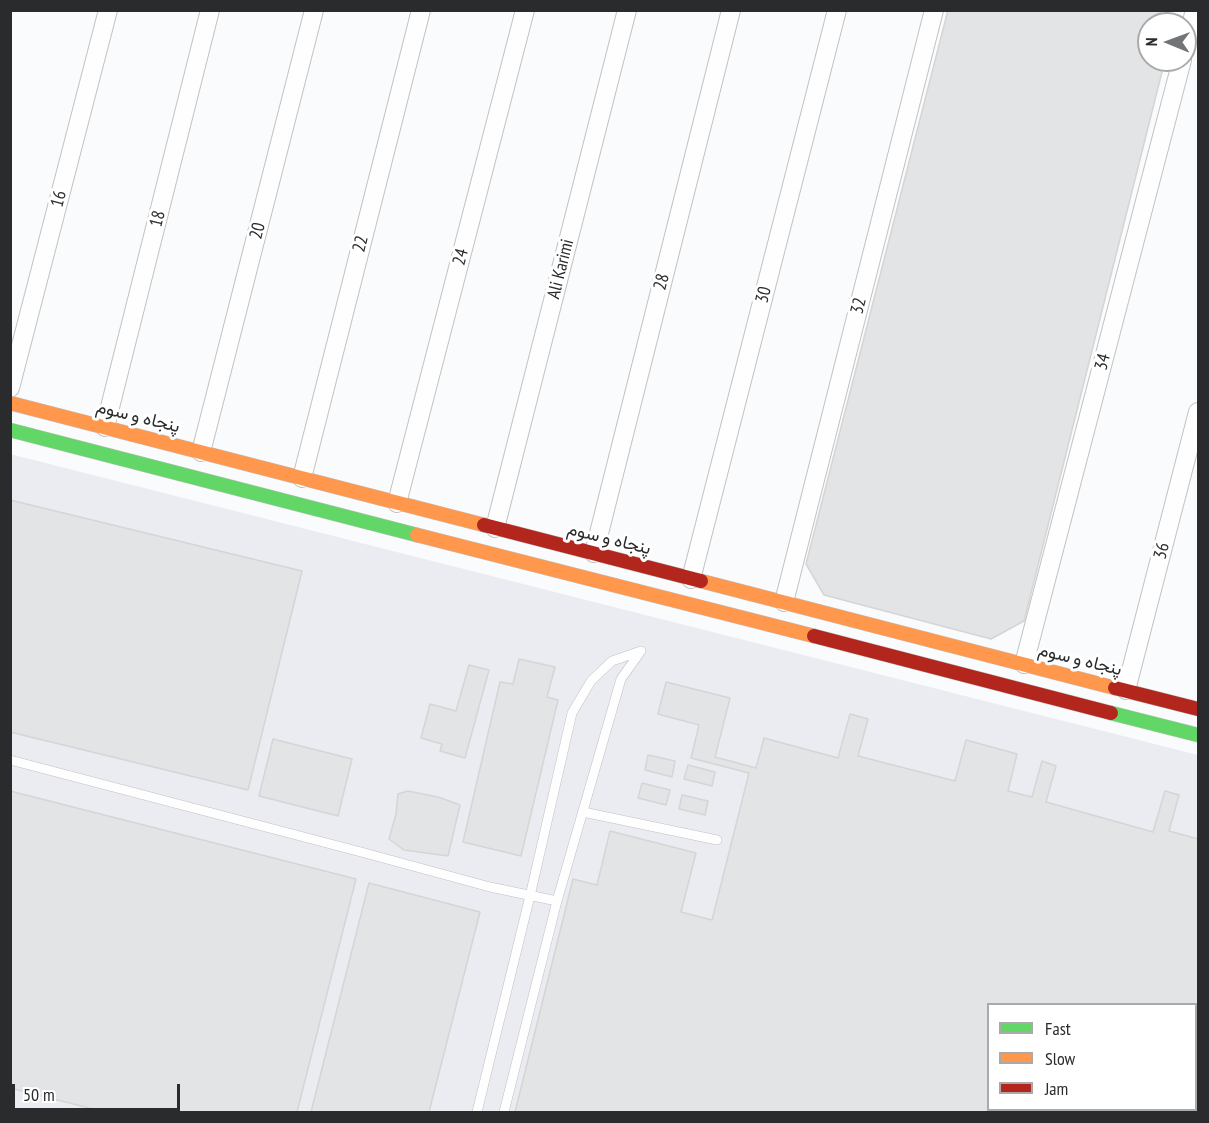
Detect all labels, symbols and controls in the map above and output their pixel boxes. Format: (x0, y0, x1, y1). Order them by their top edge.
north arrow (1137, 12, 1197, 72)
text: N (1141, 37, 1161, 46)
street label: 16 (46, 188, 72, 210)
street label: 18 (146, 209, 170, 229)
street label: 20 (246, 221, 270, 241)
street label: 22 (349, 234, 373, 254)
street label: Ali Karimi (543, 237, 579, 301)
street label: 24 (448, 246, 474, 268)
street label: 28 (650, 272, 674, 292)
street label: 30 (752, 285, 776, 305)
street label: 32 (847, 296, 871, 316)
street label: 34 (1090, 351, 1116, 373)
street label: پنجاه و سوم (94, 396, 182, 438)
street label: پنجاه و سوم (565, 518, 653, 560)
street label: 36 (1149, 540, 1175, 562)
street label: پنجاه و سوم (1036, 639, 1124, 681)
legend (987, 1003, 1197, 1111)
text: Fast (1045, 1017, 1071, 1040)
text: Slow (1045, 1047, 1075, 1070)
scale bar (15, 1072, 183, 1110)
text: Jam (1045, 1077, 1068, 1100)
text: 50 m (23, 1083, 55, 1106)

